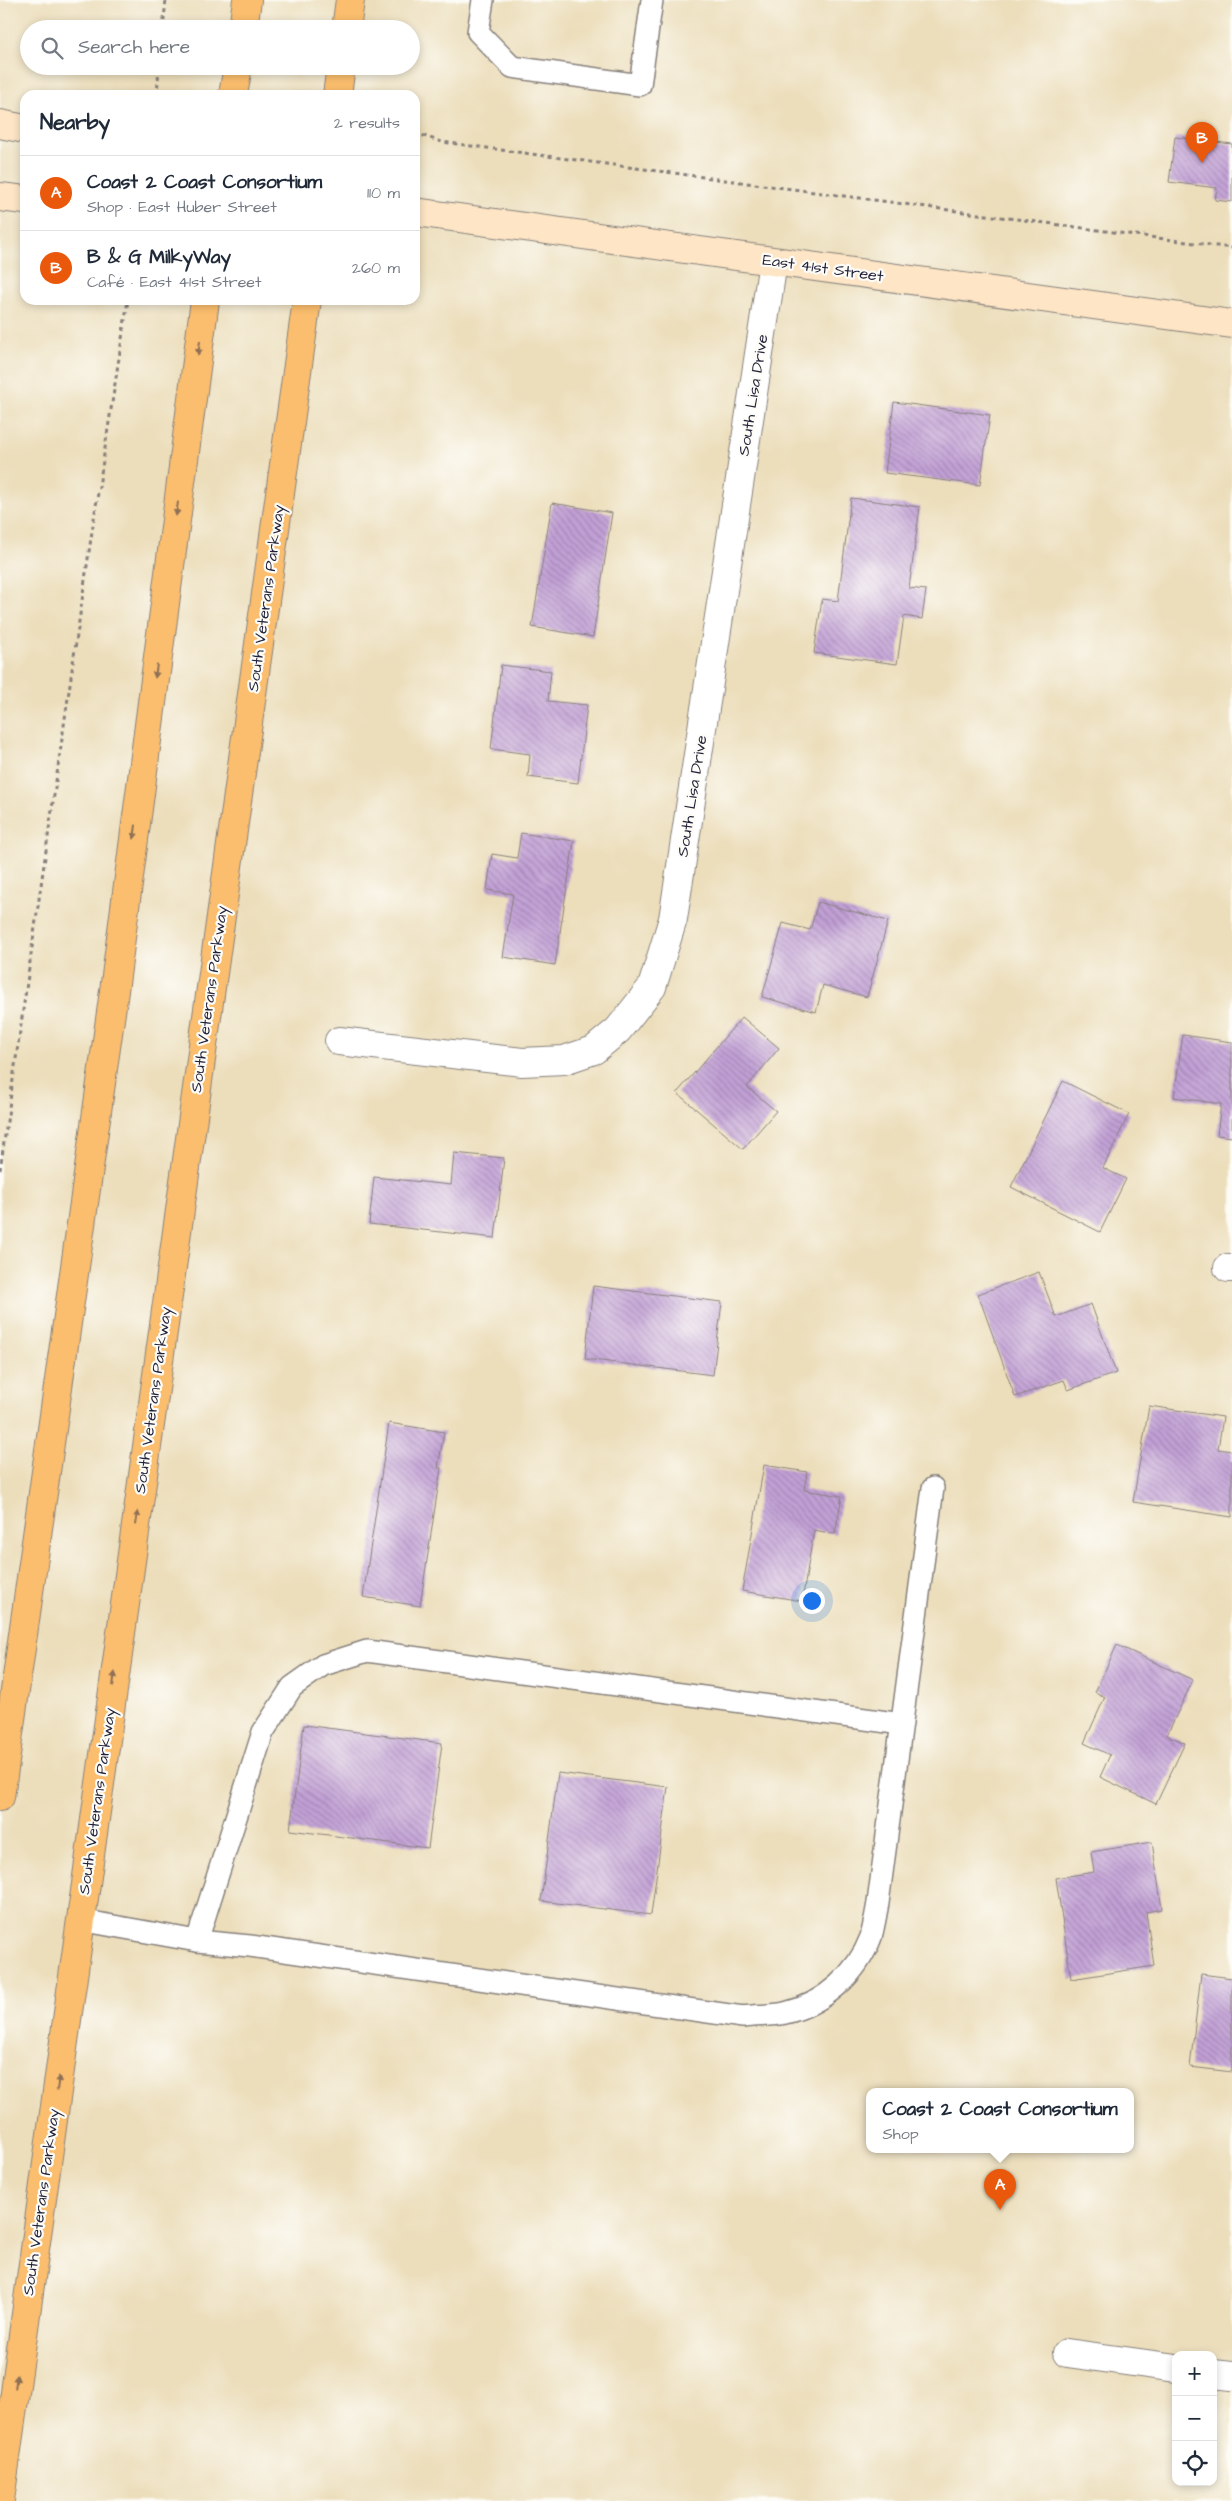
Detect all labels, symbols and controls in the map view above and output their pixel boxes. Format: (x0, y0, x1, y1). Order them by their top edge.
search box (20, 20, 420, 75)
icon: search (38, 34, 66, 62)
text: Search here (78, 34, 190, 61)
text: Nearby (40, 108, 110, 137)
text: 2 results (334, 112, 400, 134)
pin: B (1186, 122, 1218, 163)
text: Coast 2 Coast Consortium (87, 169, 322, 196)
text: A (51, 182, 61, 204)
text: 110 m (367, 182, 400, 204)
text: Shop · East Huber Street (87, 196, 277, 218)
text: B & G MilkyWay (87, 244, 231, 271)
street label: East 41st Street (761, 249, 885, 287)
text: B (50, 257, 62, 279)
text: 260 m (352, 257, 400, 279)
text: Café · East 41st Street (87, 271, 261, 293)
street label: South Lisa Drive (733, 332, 774, 457)
one-way arrow (195, 341, 203, 357)
one-way arrow (173, 502, 181, 518)
street label: South Veterans Parkway (242, 503, 291, 693)
one-way arrow (152, 663, 160, 679)
street label: South Lisa Drive (672, 733, 713, 858)
one-way arrow (131, 824, 139, 840)
street label: South Veterans Parkway (185, 904, 234, 1094)
street label: South Veterans Parkway (129, 1305, 178, 1495)
one-way arrow (133, 1510, 141, 1526)
your location (799, 1588, 825, 1614)
one-way arrow (110, 1671, 118, 1687)
street label: South Veterans Parkway (73, 1706, 122, 1896)
one-way arrow (54, 2074, 62, 2090)
popup (866, 2088, 1134, 2153)
text: Coast 2 Coast Consortium (882, 2096, 1118, 2123)
street label: South Veterans Parkway (17, 2107, 66, 2297)
text: Shop (882, 2123, 919, 2145)
pin: A (984, 2169, 1016, 2210)
map controls (1172, 2351, 1217, 2486)
button: + (1172, 2351, 1217, 2396)
one-way arrow (13, 2374, 21, 2390)
button: − (1172, 2396, 1217, 2441)
button: locate (1172, 2441, 1217, 2486)

